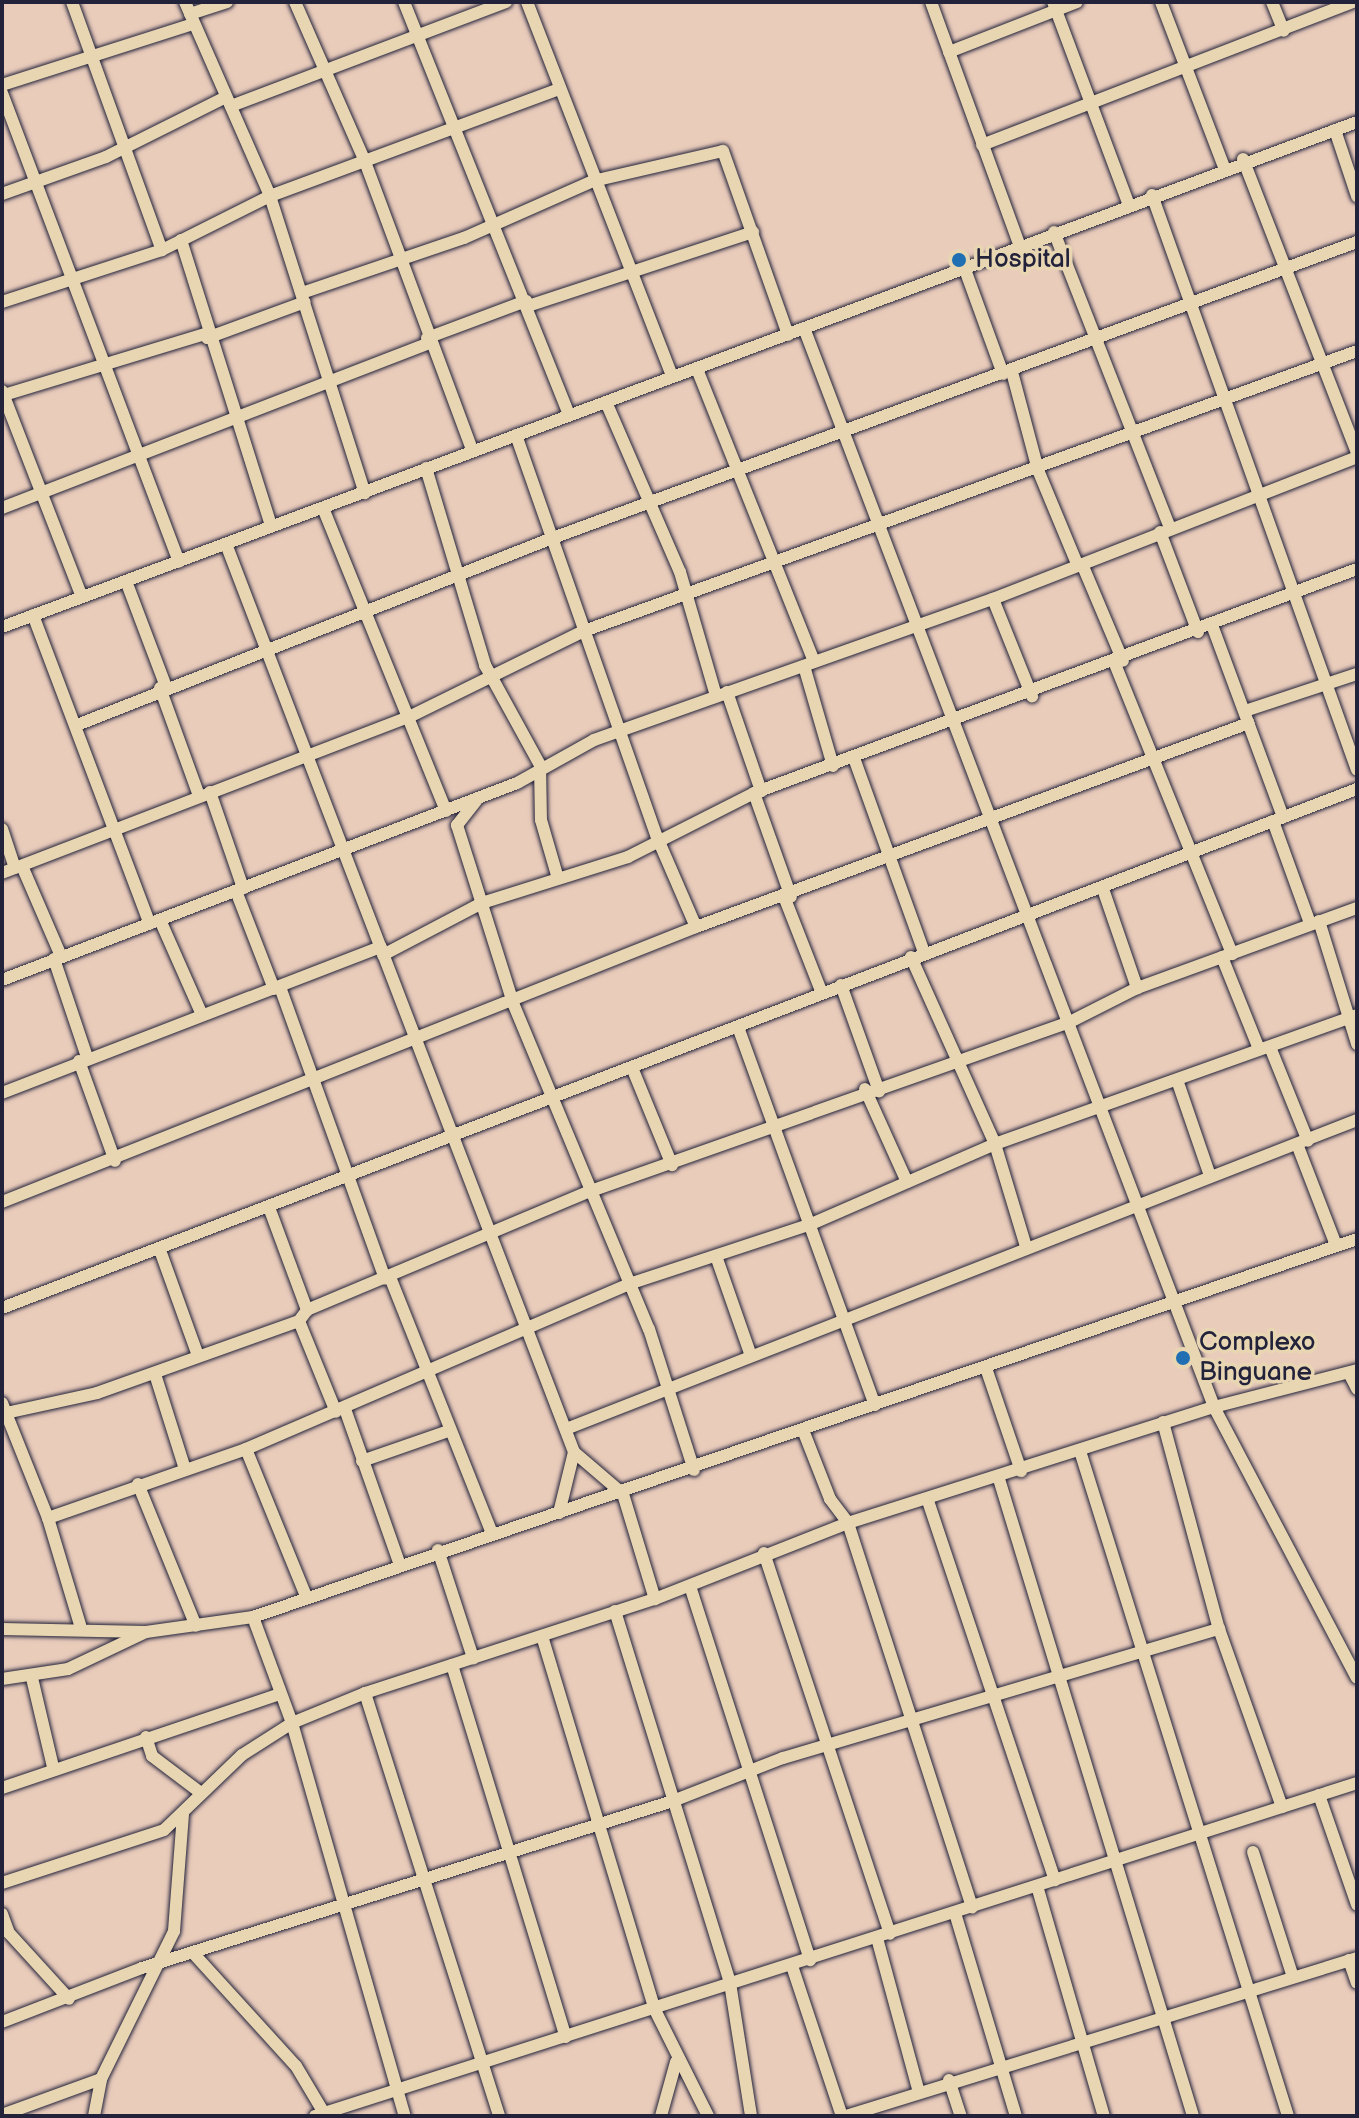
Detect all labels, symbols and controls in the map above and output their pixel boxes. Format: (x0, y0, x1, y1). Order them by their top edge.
place label: Hospital (975, 244, 1071, 276)
marker: Hospital (950, 251, 968, 269)
place label: Complexo Binguane (1199, 1327, 1316, 1388)
marker: Complexo Binguane (1174, 1349, 1192, 1367)

